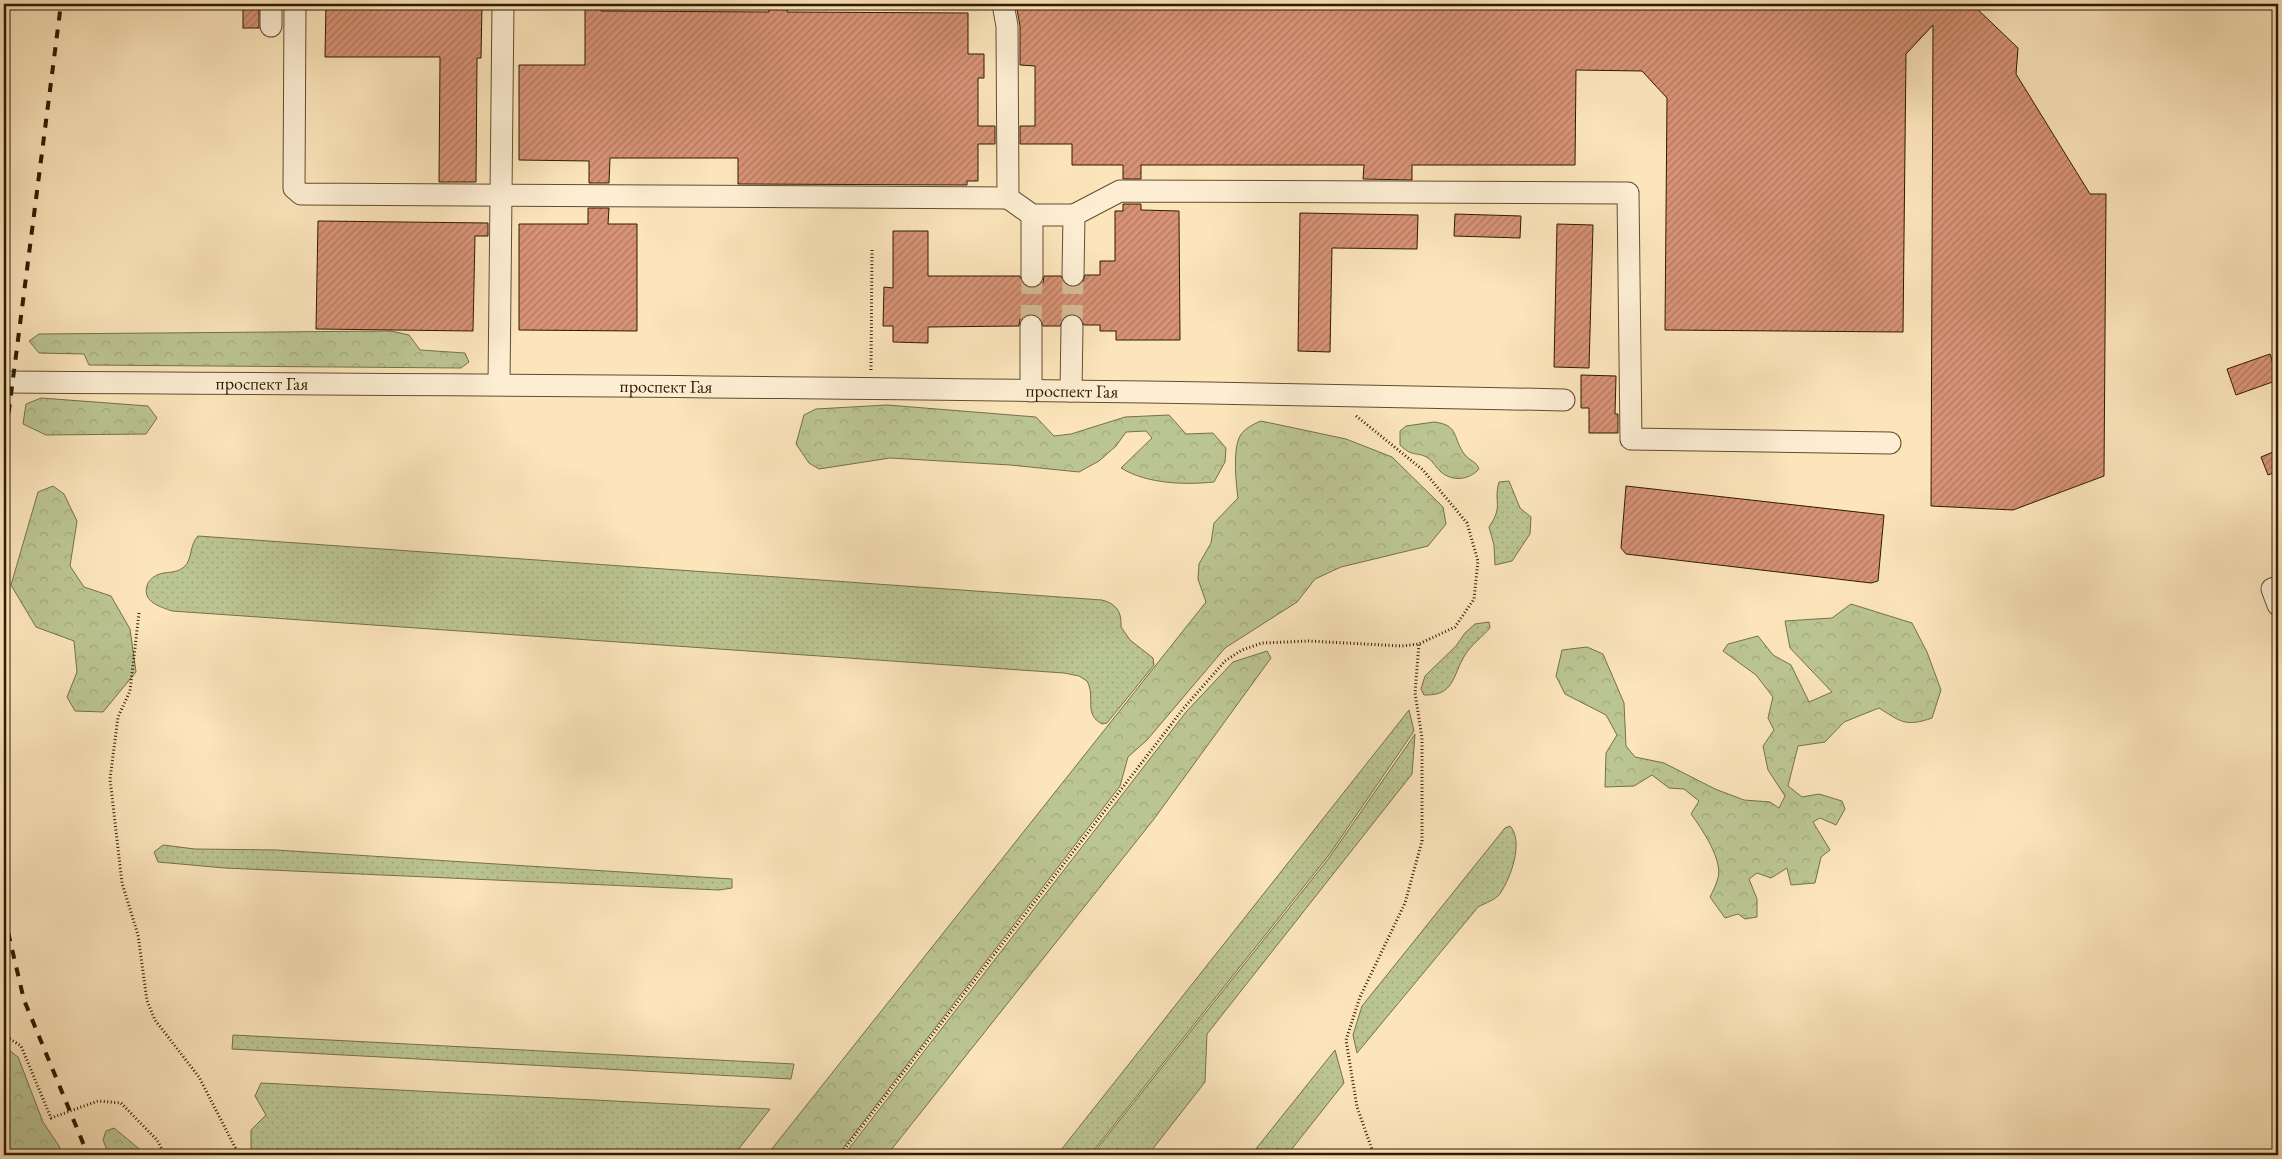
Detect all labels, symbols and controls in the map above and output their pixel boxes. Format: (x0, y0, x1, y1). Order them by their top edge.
street label: проспект Гая (216, 371, 308, 395)
street label: проспект Гая (620, 374, 712, 398)
street label: проспект Гая (1025, 378, 1118, 403)

